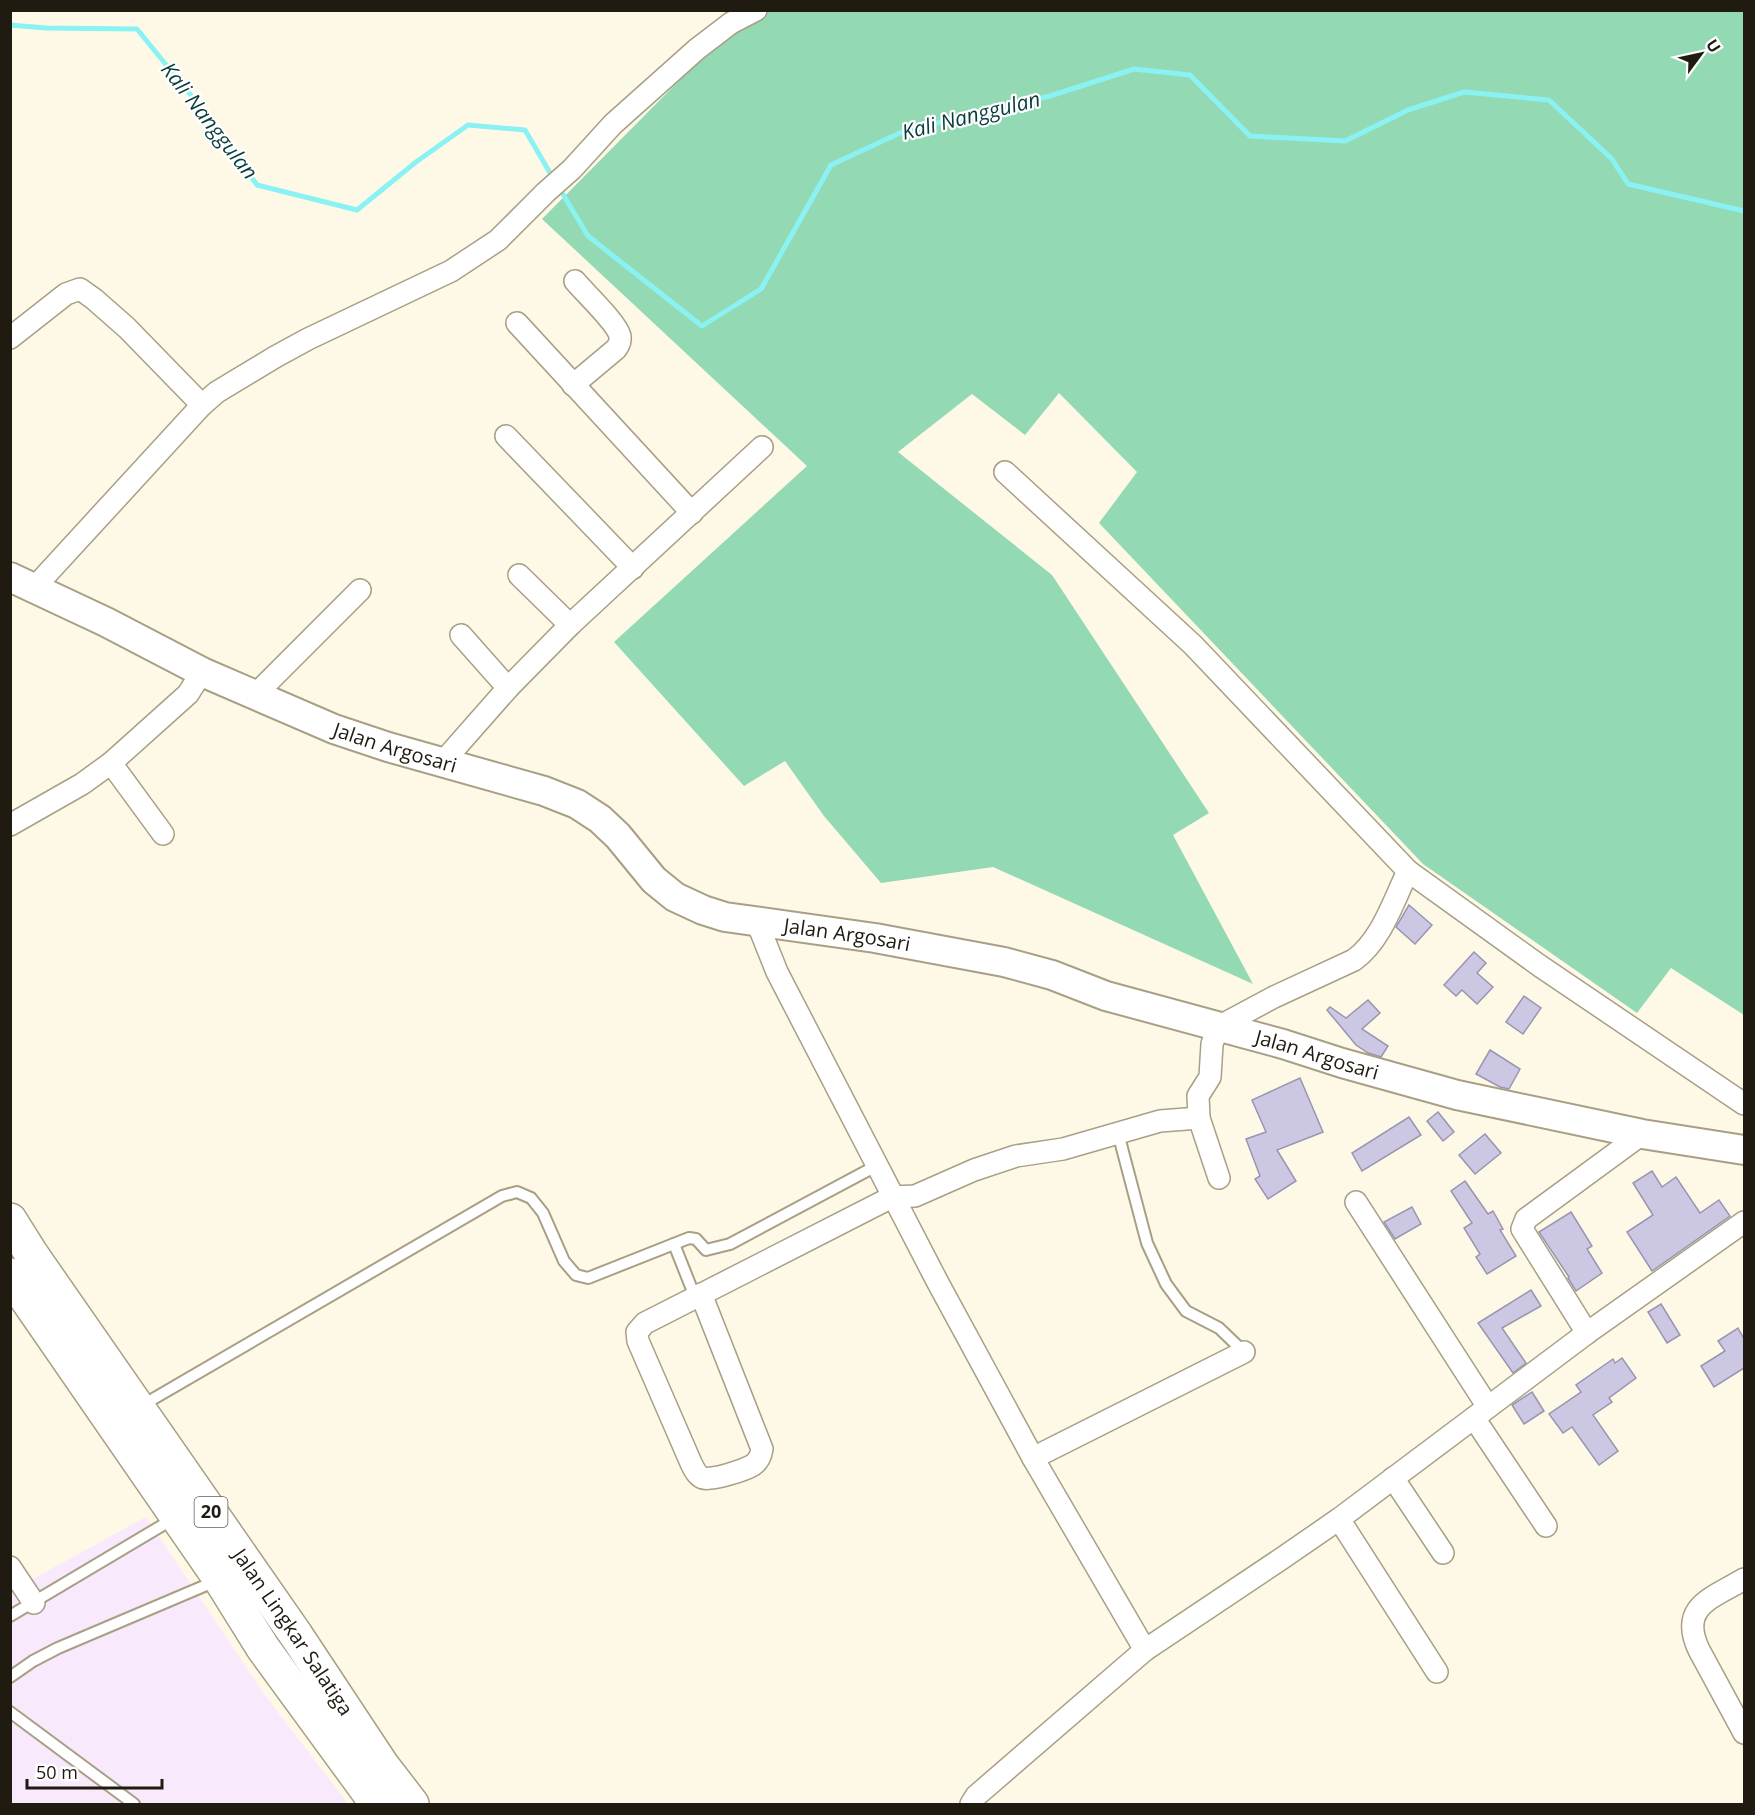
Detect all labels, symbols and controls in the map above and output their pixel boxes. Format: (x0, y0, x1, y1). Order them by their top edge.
north arrow (1671, 24, 1731, 84)
text: U (1701, 35, 1726, 57)
water label: Kali Nanggulan (155, 56, 264, 185)
water label: Kali Nanggulan (899, 84, 1043, 146)
street label: Jalan Argosari (328, 715, 460, 779)
street label: Jalan Argosari (780, 911, 913, 957)
street label: Jalan Argosari (1250, 1023, 1382, 1086)
road number: 20 (194, 1497, 228, 1527)
street label: Jalan Lingkar Salatiga (226, 1541, 360, 1721)
scale bar (27, 1752, 162, 1790)
text: 50 m (36, 1760, 78, 1784)

